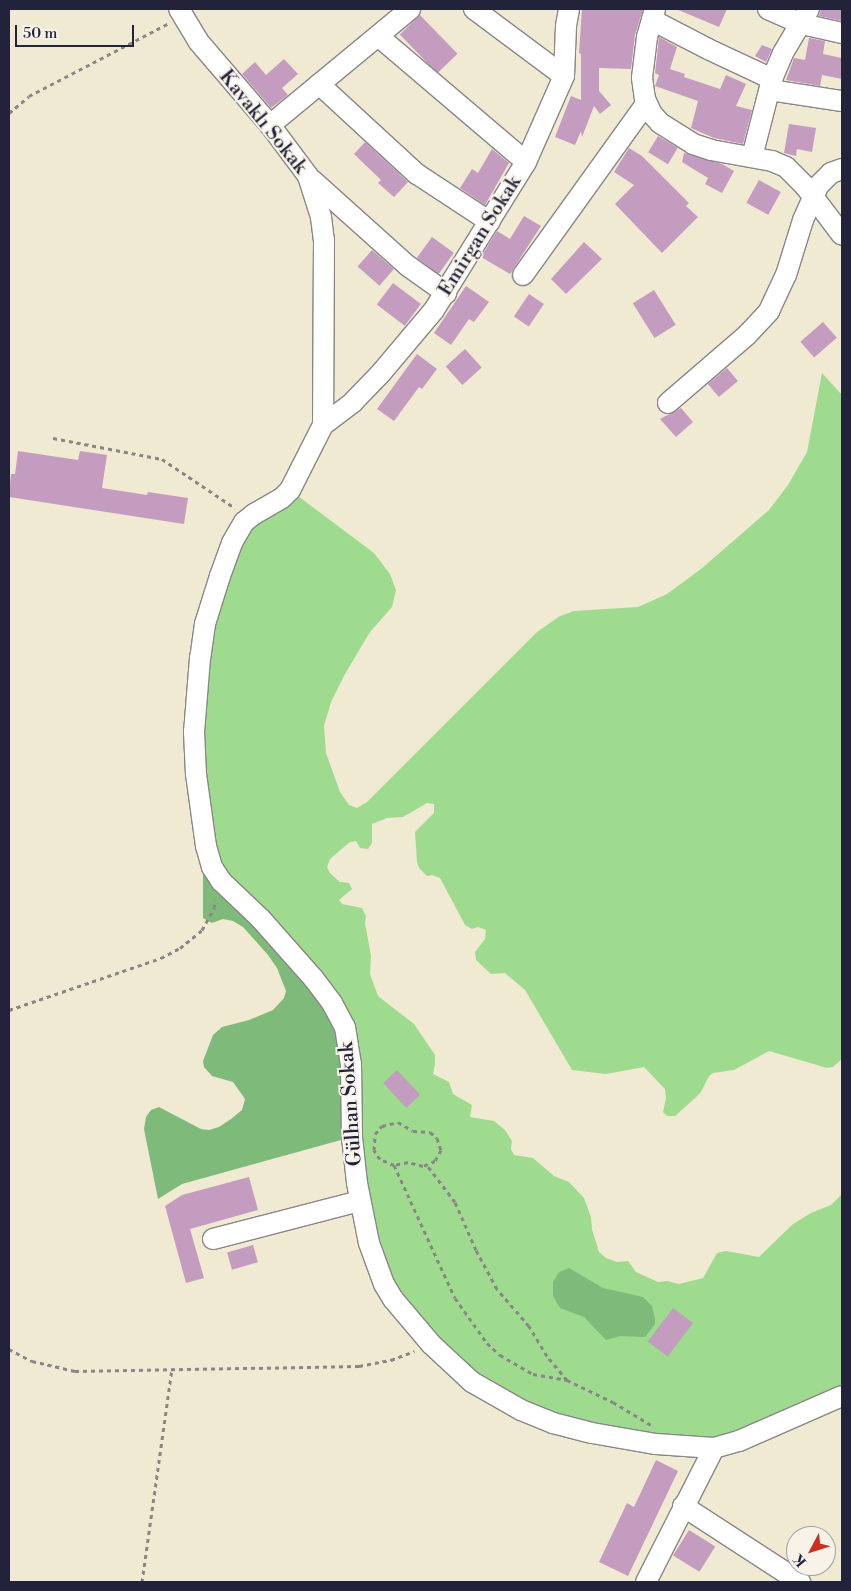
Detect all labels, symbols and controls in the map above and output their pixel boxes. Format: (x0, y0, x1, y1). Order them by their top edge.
scale bar (18, 15, 136, 47)
text: 50 m (23, 24, 57, 43)
street label: Kavaklı Sokak (214, 65, 312, 179)
street label: Emirgan Sokak (433, 171, 527, 301)
street label: Gülhan Sokak (335, 1041, 367, 1167)
north arrow (786, 1526, 836, 1576)
text: K (790, 1550, 811, 1570)

